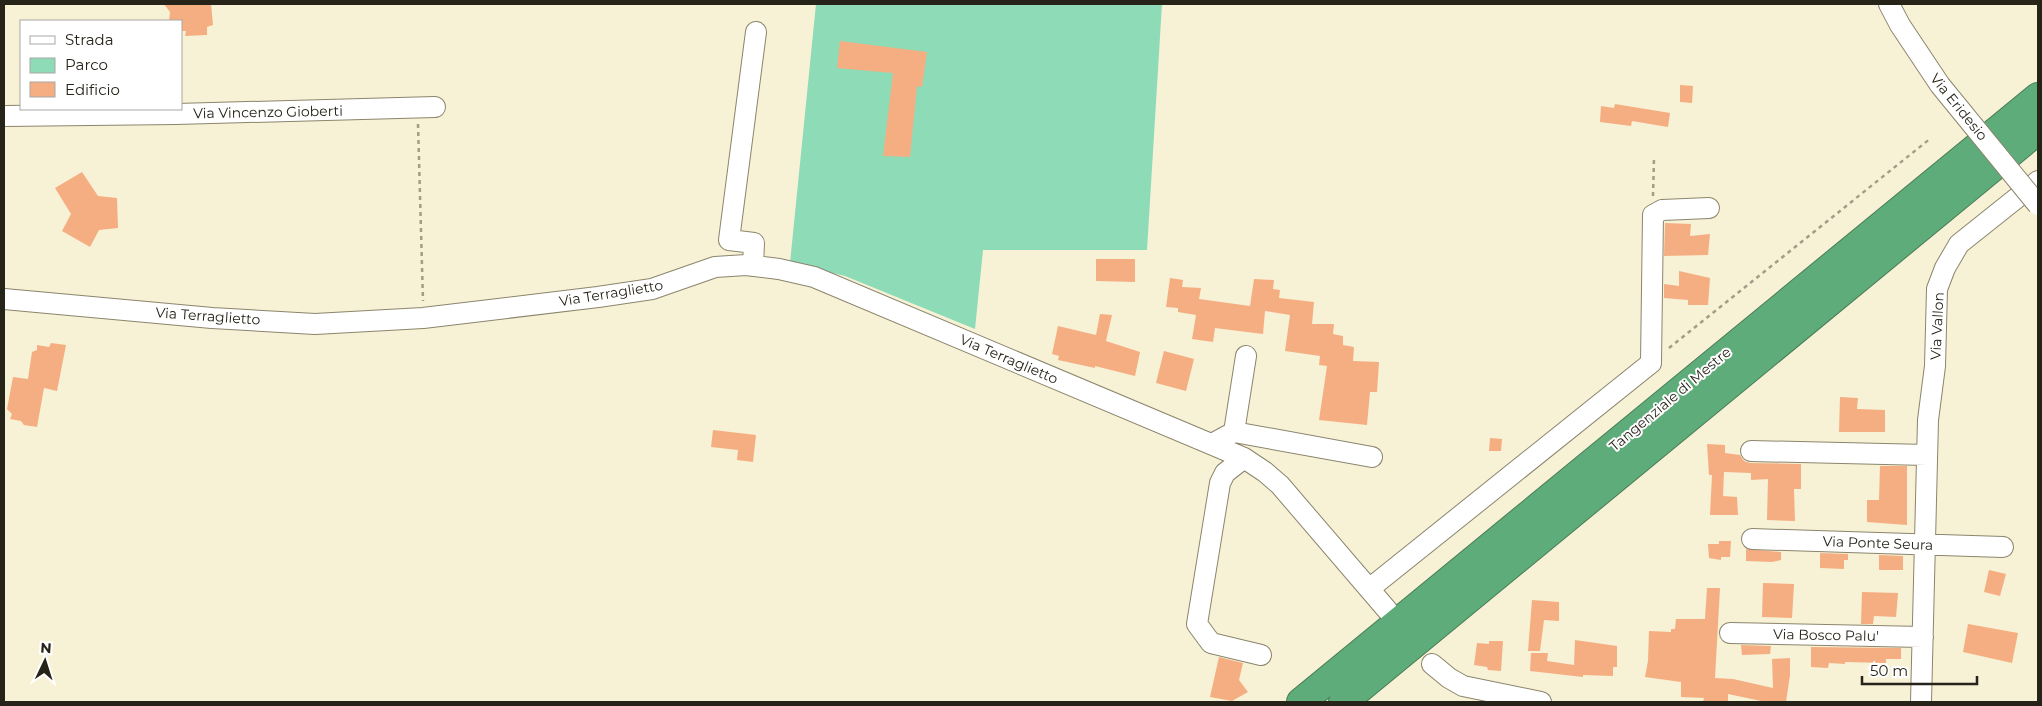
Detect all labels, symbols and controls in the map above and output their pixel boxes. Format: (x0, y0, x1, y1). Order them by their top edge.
legend (20, 20, 182, 110)
text: Strada (65, 30, 114, 49)
text: Parco (65, 55, 108, 74)
street label: Via Eridesio (1926, 70, 1992, 144)
text: Edificio (65, 80, 120, 99)
street label: Via Vincenzo Gioberti (193, 102, 343, 122)
street label: Via Terraglietto (558, 276, 664, 310)
street label: Via Vallon (1926, 291, 1948, 361)
street label: Via Terraglietto (155, 303, 261, 329)
street label: Via Terraglietto (957, 330, 1061, 388)
street label: Tangenziale di Mestre (1606, 343, 1734, 455)
street label: Via Ponte Seura (1822, 532, 1934, 554)
street label: Via Bosco Palu' (1773, 625, 1879, 645)
north arrow (20, 636, 70, 686)
text: N (40, 639, 52, 657)
scale bar (1862, 654, 1977, 686)
text: 50 m (1870, 661, 1908, 680)

